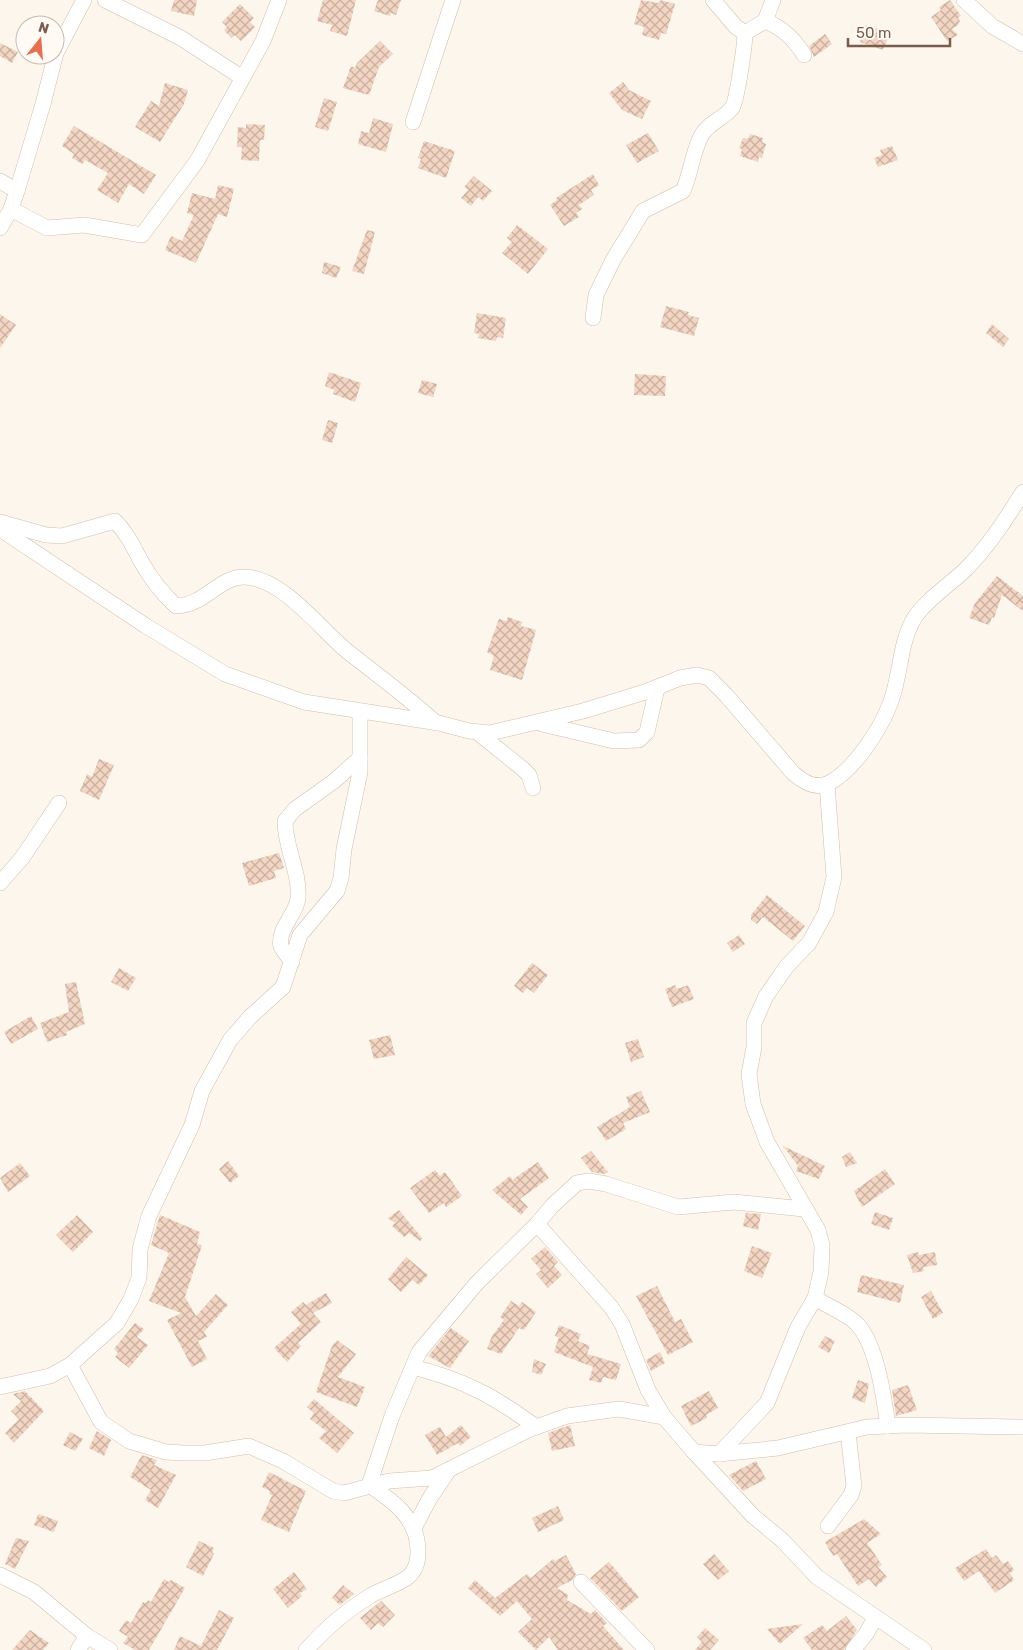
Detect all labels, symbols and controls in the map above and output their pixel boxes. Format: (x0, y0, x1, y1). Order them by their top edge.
north arrow (15, 15, 65, 65)
scale bar (848, 15, 950, 47)
text: N (36, 18, 51, 38)
text: 50 m (856, 24, 891, 42)

